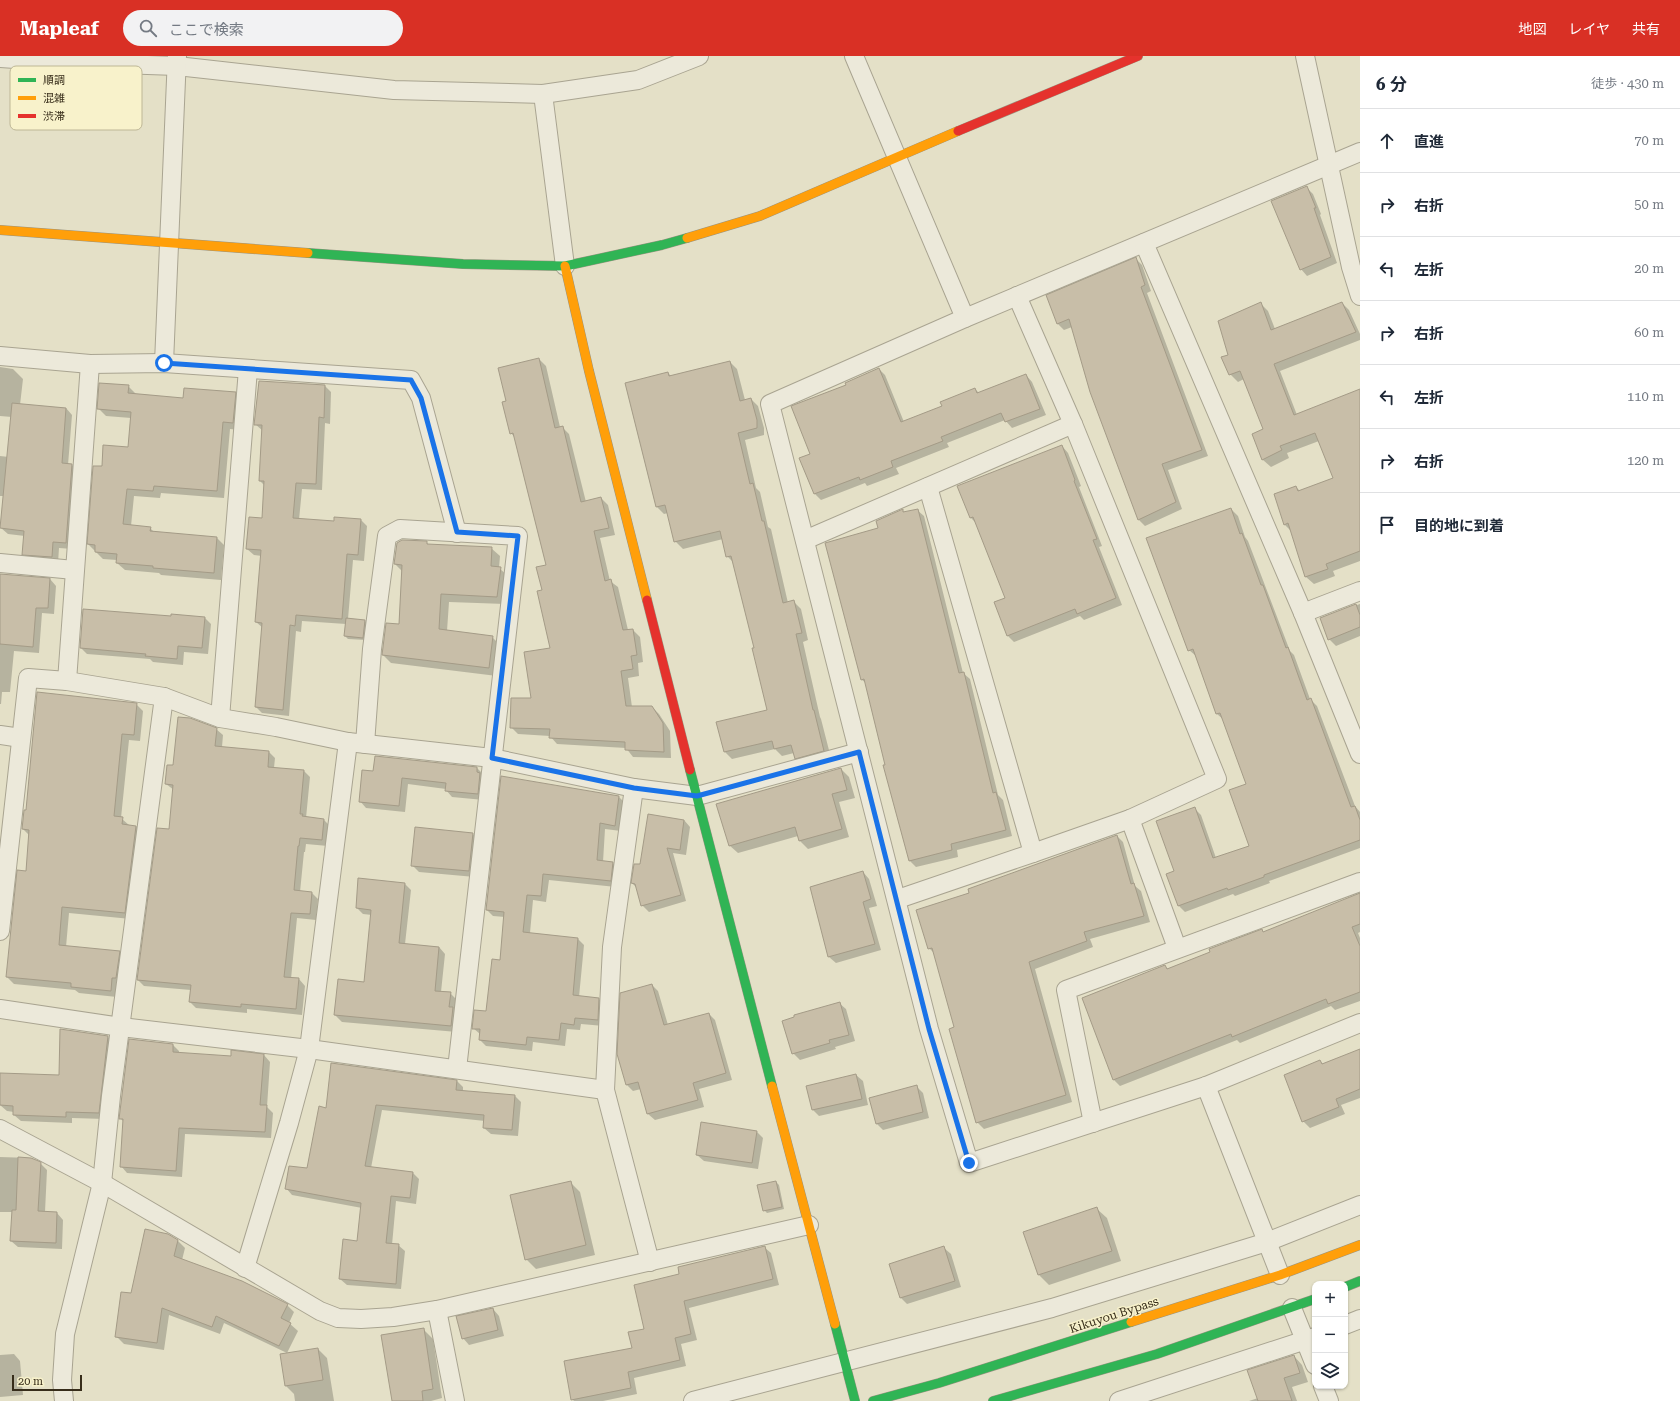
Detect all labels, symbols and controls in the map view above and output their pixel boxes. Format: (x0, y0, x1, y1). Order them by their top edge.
search box (123, 10, 403, 46)
text: Mapleaf (20, 17, 99, 40)
icon: search (137, 17, 159, 39)
text: ここで検索 (169, 21, 244, 39)
text: 地図 (1518, 21, 1546, 37)
text: レイヤ (1568, 21, 1610, 37)
text: 共有 (1632, 21, 1660, 37)
legend (10, 66, 142, 130)
text: 順調 (43, 74, 65, 87)
text: 6 分 (1376, 74, 1407, 94)
text: 徒歩 · 430 m (1591, 76, 1664, 91)
text: 混雑 (43, 92, 65, 105)
text: 渋滞 (43, 110, 65, 123)
icon: ahead (1376, 130, 1398, 152)
text: 直進 (1414, 133, 1444, 151)
text: 70 m (1634, 133, 1664, 148)
icon: right (1376, 194, 1398, 216)
text: 右折 (1414, 197, 1444, 215)
text: 50 m (1634, 197, 1664, 212)
icon: left (1376, 258, 1398, 280)
text: 左折 (1414, 261, 1444, 279)
text: 20 m (1634, 261, 1664, 276)
icon: right (1376, 322, 1398, 344)
text: 右折 (1414, 325, 1444, 343)
text: 60 m (1634, 325, 1664, 340)
route start (155, 354, 173, 372)
icon: left (1376, 386, 1398, 408)
text: 左折 (1414, 389, 1444, 407)
text: 110 m (1627, 389, 1664, 404)
icon: right (1376, 450, 1398, 472)
text: 右折 (1414, 453, 1444, 471)
text: 120 m (1627, 453, 1664, 468)
icon: arrive (1376, 514, 1398, 536)
text: 目的地に到着 (1414, 517, 1504, 535)
route end (960, 1154, 978, 1172)
map controls (1312, 1281, 1348, 1389)
button: + (1312, 1281, 1348, 1317)
street label: Kikuyou Bypass (1068, 1294, 1161, 1336)
button: − (1312, 1317, 1348, 1353)
button: layers (1312, 1353, 1348, 1389)
scale bar (12, 1373, 82, 1392)
text: 20 m (18, 1375, 43, 1388)

